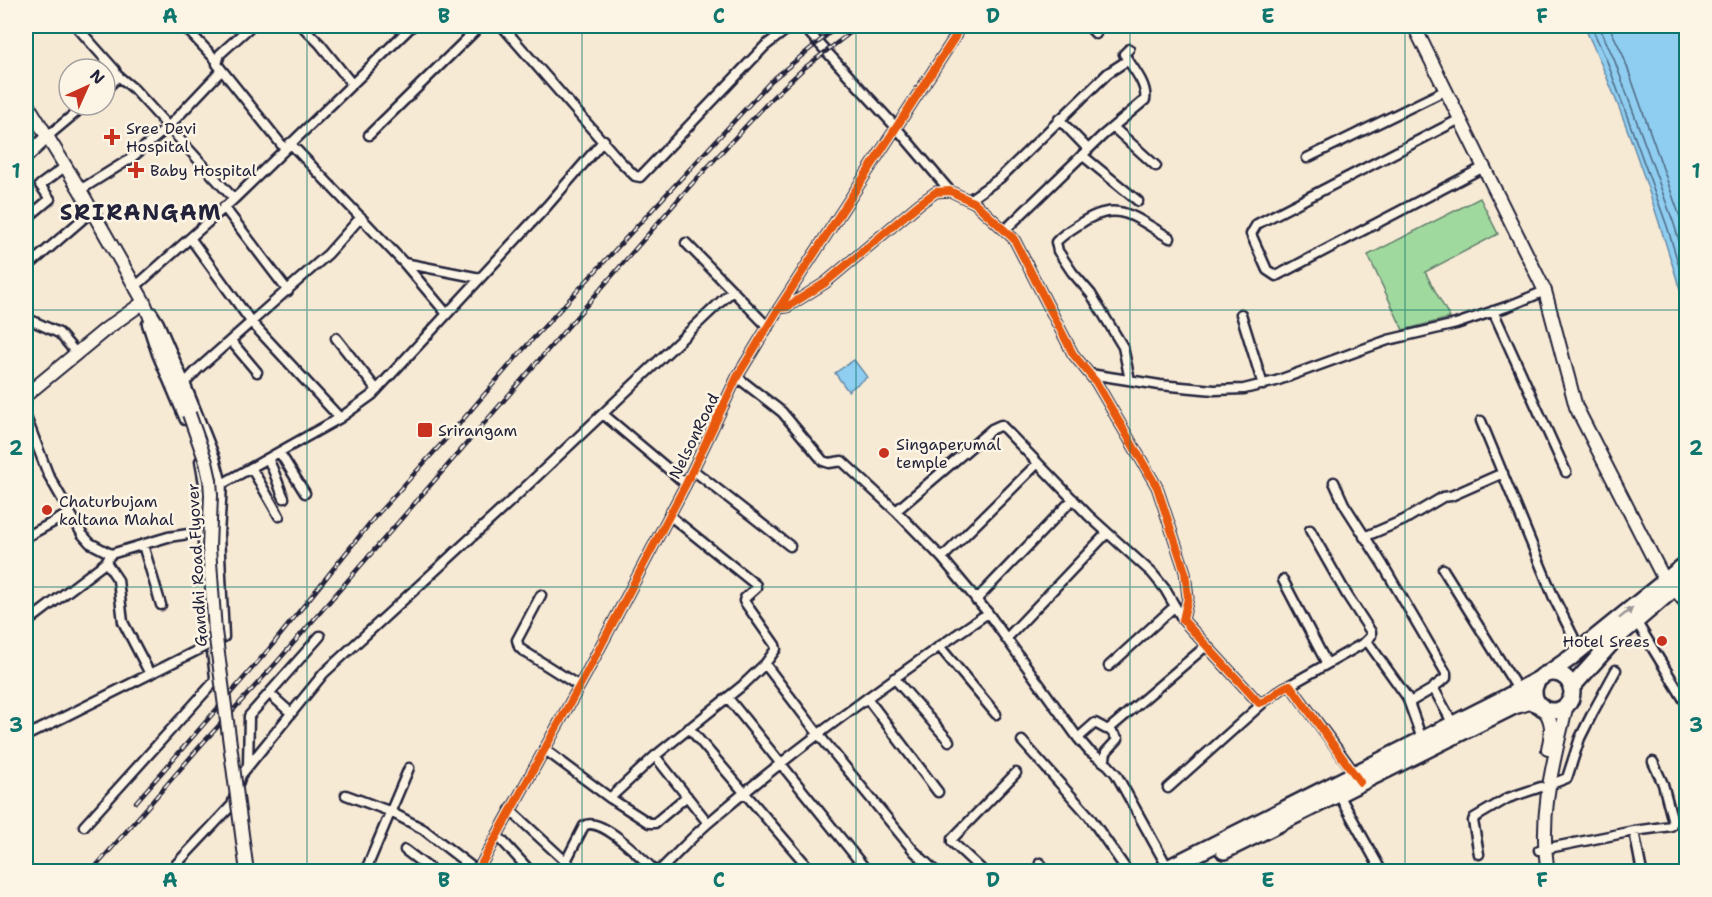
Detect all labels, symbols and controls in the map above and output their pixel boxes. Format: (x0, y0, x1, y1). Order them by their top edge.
text: A (162, 3, 178, 29)
text: B (438, 3, 450, 29)
text: C (713, 3, 725, 29)
text: D (986, 3, 1000, 29)
text: E (1261, 3, 1275, 29)
text: F (1536, 3, 1548, 29)
north arrow (57, 57, 117, 117)
text: N (85, 65, 109, 89)
place label: Sree Devi Hospital (126, 118, 197, 157)
marker: Sree Devi Hospital (103, 128, 121, 146)
text: 1 (11, 158, 21, 184)
text: 1 (1691, 158, 1701, 184)
place label: Baby Hospital (150, 160, 257, 181)
marker: Baby Hospital (127, 161, 145, 179)
district label: SRIRANGAM (60, 198, 222, 227)
street label: NelsonRoad (664, 390, 724, 482)
place label: Srirangam (438, 420, 517, 441)
marker: Srirangam (416, 421, 434, 439)
place label: Singaperumal temple (896, 434, 1001, 473)
text: 2 (9, 435, 23, 461)
text: 2 (1689, 435, 1703, 461)
marker: Singaperumal temple (877, 446, 891, 460)
street label: Gandhi Road Flyover (182, 483, 212, 647)
place label: Chaturbujam kaltana Mahal (59, 491, 174, 530)
marker: Chaturbujam kaltana Mahal (40, 503, 54, 517)
one-way arrow (1618, 606, 1634, 619)
place label: Hotel Srees (1562, 631, 1650, 652)
marker: Hotel Srees (1655, 634, 1669, 648)
text: 3 (9, 712, 23, 738)
text: 3 (1689, 712, 1703, 738)
text: A (162, 867, 178, 893)
text: B (438, 867, 450, 893)
text: C (713, 867, 725, 893)
text: D (986, 867, 1000, 893)
text: E (1261, 867, 1275, 893)
text: F (1536, 867, 1548, 893)

